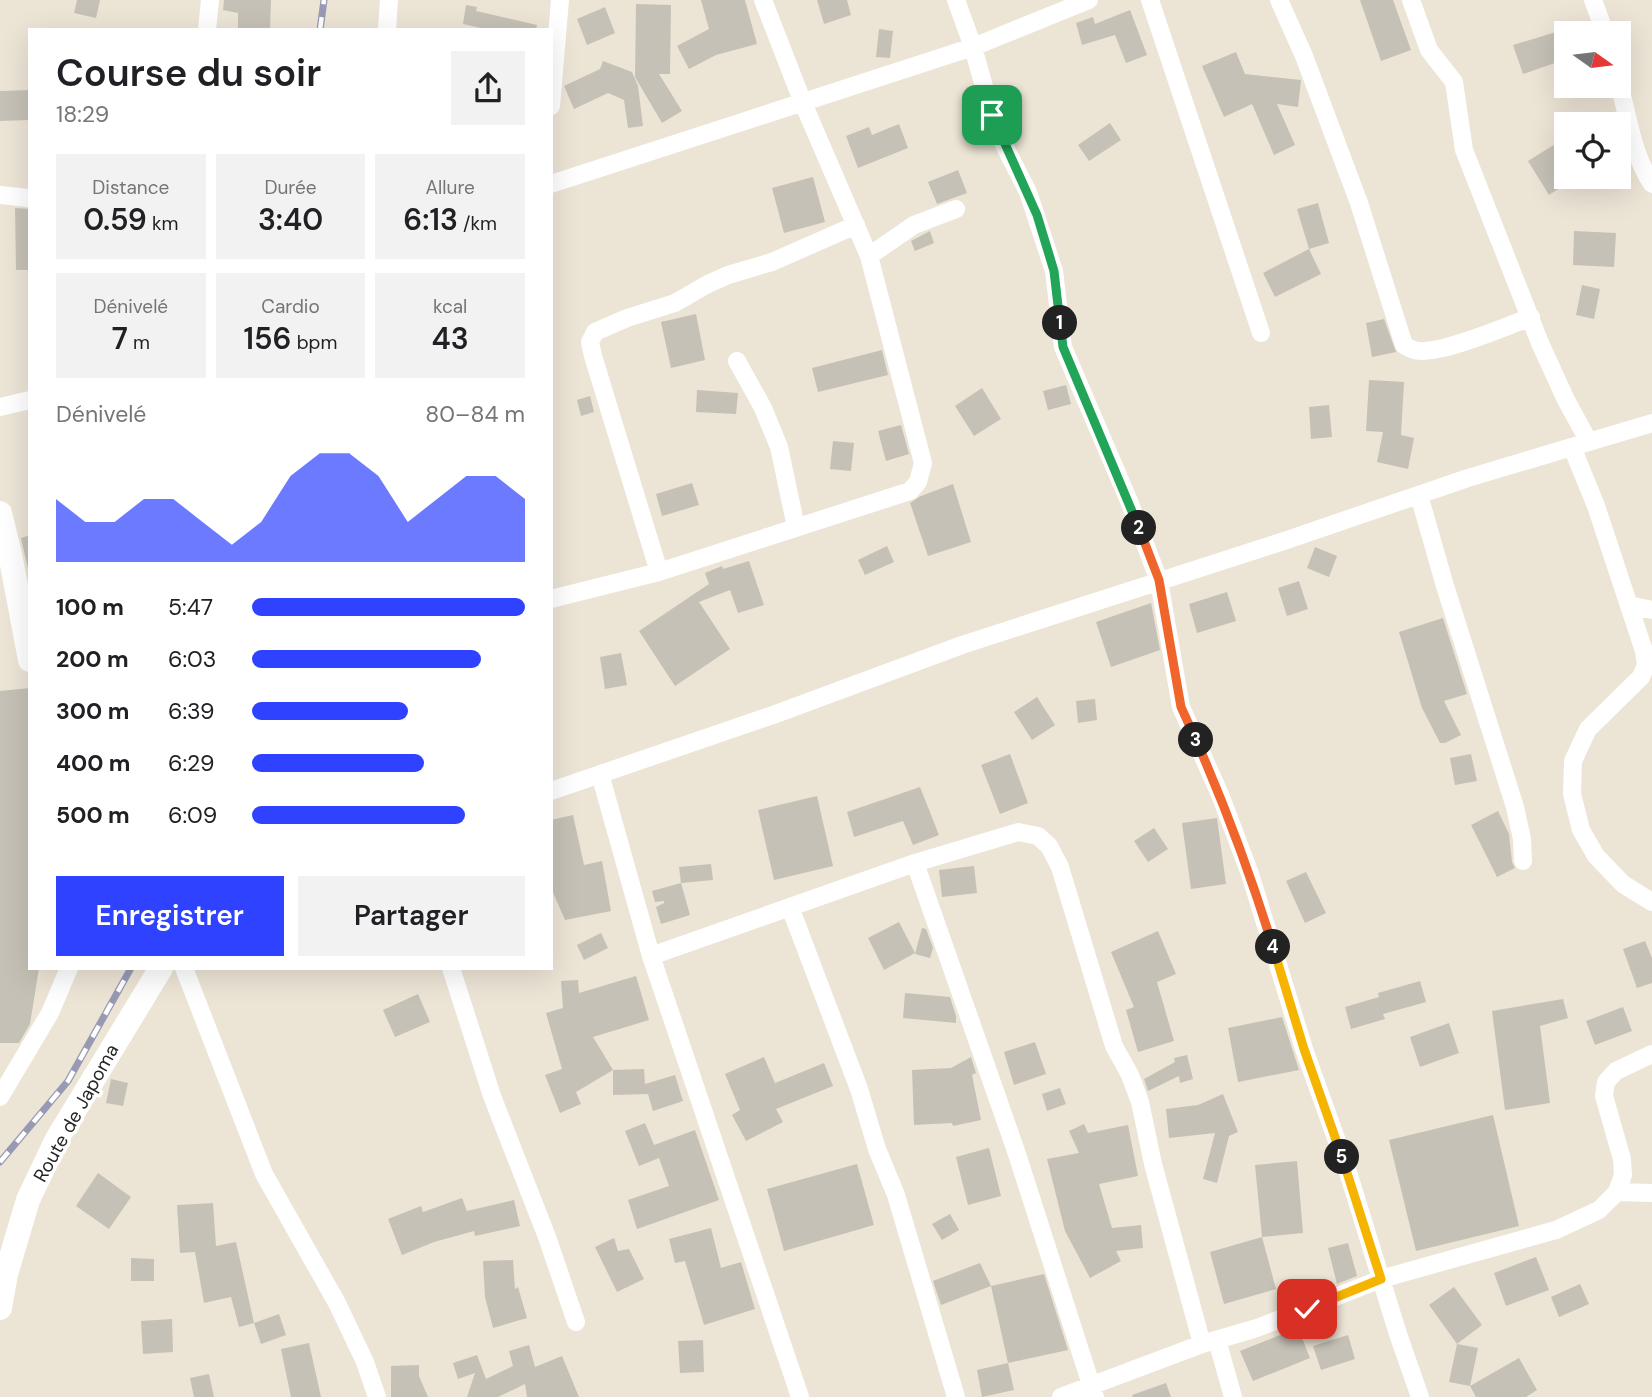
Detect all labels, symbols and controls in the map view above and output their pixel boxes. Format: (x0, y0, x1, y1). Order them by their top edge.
north arrow (1554, 21, 1631, 98)
map controls (1554, 21, 1631, 189)
text: Course du soir (56, 48, 321, 98)
button: share (451, 51, 525, 125)
pin (962, 85, 1022, 145)
icon: arrive (973, 96, 1011, 134)
text: 18:29 (56, 99, 109, 129)
button: locate (1554, 112, 1631, 189)
text: Distance (92, 175, 169, 200)
text: Durée (264, 175, 317, 200)
text: Allure (425, 175, 475, 200)
text: 0.59 (83, 200, 147, 239)
text: 3:40 (258, 200, 323, 239)
text: 6:13 (403, 200, 458, 239)
text: km (147, 211, 178, 236)
text: /km (458, 211, 497, 236)
text: Dénivelé (93, 294, 168, 319)
text: Cardio (261, 294, 320, 319)
text: kcal (433, 294, 467, 319)
pin: 1 (1042, 306, 1078, 340)
text: 1 (1056, 310, 1063, 335)
text: 7 (112, 319, 128, 358)
text: 156 (244, 319, 292, 358)
text: 43 (432, 319, 469, 358)
text: m (128, 330, 150, 355)
text: bpm (292, 330, 337, 355)
text: Dénivelé (56, 399, 146, 429)
text: 80–84 m (425, 399, 525, 429)
pin: 2 (1122, 510, 1156, 546)
text: 2 (1133, 515, 1144, 540)
text: 100 m (56, 592, 124, 622)
text: 5:47 (168, 592, 213, 622)
text: 200 m (56, 644, 129, 674)
text: 6:03 (168, 644, 216, 674)
text: 300 m (56, 696, 129, 726)
text: 6:39 (168, 696, 214, 726)
pin: 3 (1178, 722, 1214, 758)
text: 3 (1190, 727, 1201, 752)
text: 400 m (56, 748, 130, 778)
text: 6:29 (168, 748, 215, 778)
text: 500 m (56, 800, 130, 830)
text: 6:09 (168, 800, 217, 830)
button: Enregistrer (56, 876, 284, 956)
button: Partager (298, 876, 525, 956)
pin: 4 (1256, 930, 1290, 964)
text: 4 (1266, 934, 1279, 959)
street label: Route de Japoma (28, 1040, 124, 1186)
pin: 5 (1324, 1140, 1360, 1174)
text: 5 (1336, 1144, 1347, 1169)
pin (1277, 1279, 1337, 1339)
icon: check (1288, 1290, 1326, 1328)

